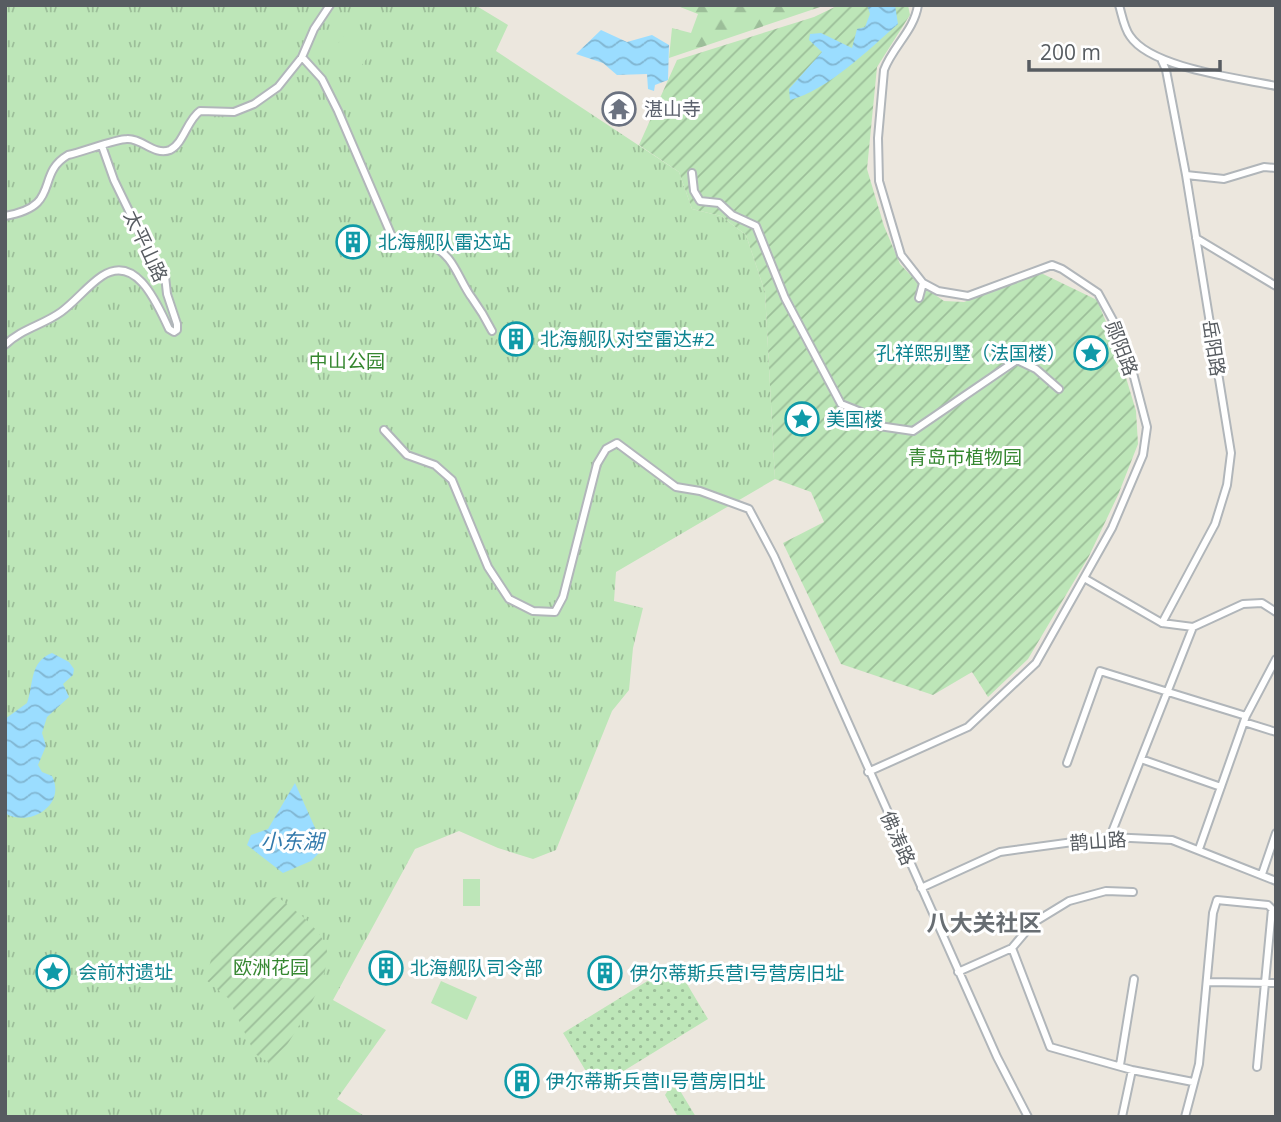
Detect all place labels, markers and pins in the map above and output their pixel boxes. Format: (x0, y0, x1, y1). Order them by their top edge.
temple icon: 湛山寺 (600, 90, 638, 128)
place label: 湛山寺 (644, 96, 701, 122)
building icon: 北海舰队雷达站 (334, 223, 372, 261)
place label: 北海舰队雷达站 (378, 229, 511, 255)
building icon: 北海舰队对空雷达#2 (497, 320, 535, 358)
place label: 北海舰队对空雷达#2 (540, 326, 715, 352)
place icon: 孔祥熙别墅（法国楼） (1072, 334, 1110, 372)
place label: 孔祥熙别墅（法国楼） (876, 340, 1066, 366)
place icon: 美国楼 (783, 400, 821, 438)
place label: 美国楼 (826, 406, 883, 432)
building icon: 北海舰队司令部 (367, 949, 405, 987)
place icon: 会前村遗址 (34, 953, 72, 991)
building icon: 伊尔蒂斯兵营I号营房旧址 (586, 954, 624, 992)
place label: 北海舰队司令部 (410, 955, 543, 981)
place label: 会前村遗址 (78, 959, 173, 985)
place label: 伊尔蒂斯兵营I号营房旧址 (630, 960, 844, 986)
building icon: 伊尔蒂斯兵营II号营房旧址 (503, 1062, 541, 1100)
place label: 伊尔蒂斯兵营II号营房旧址 (546, 1068, 766, 1094)

